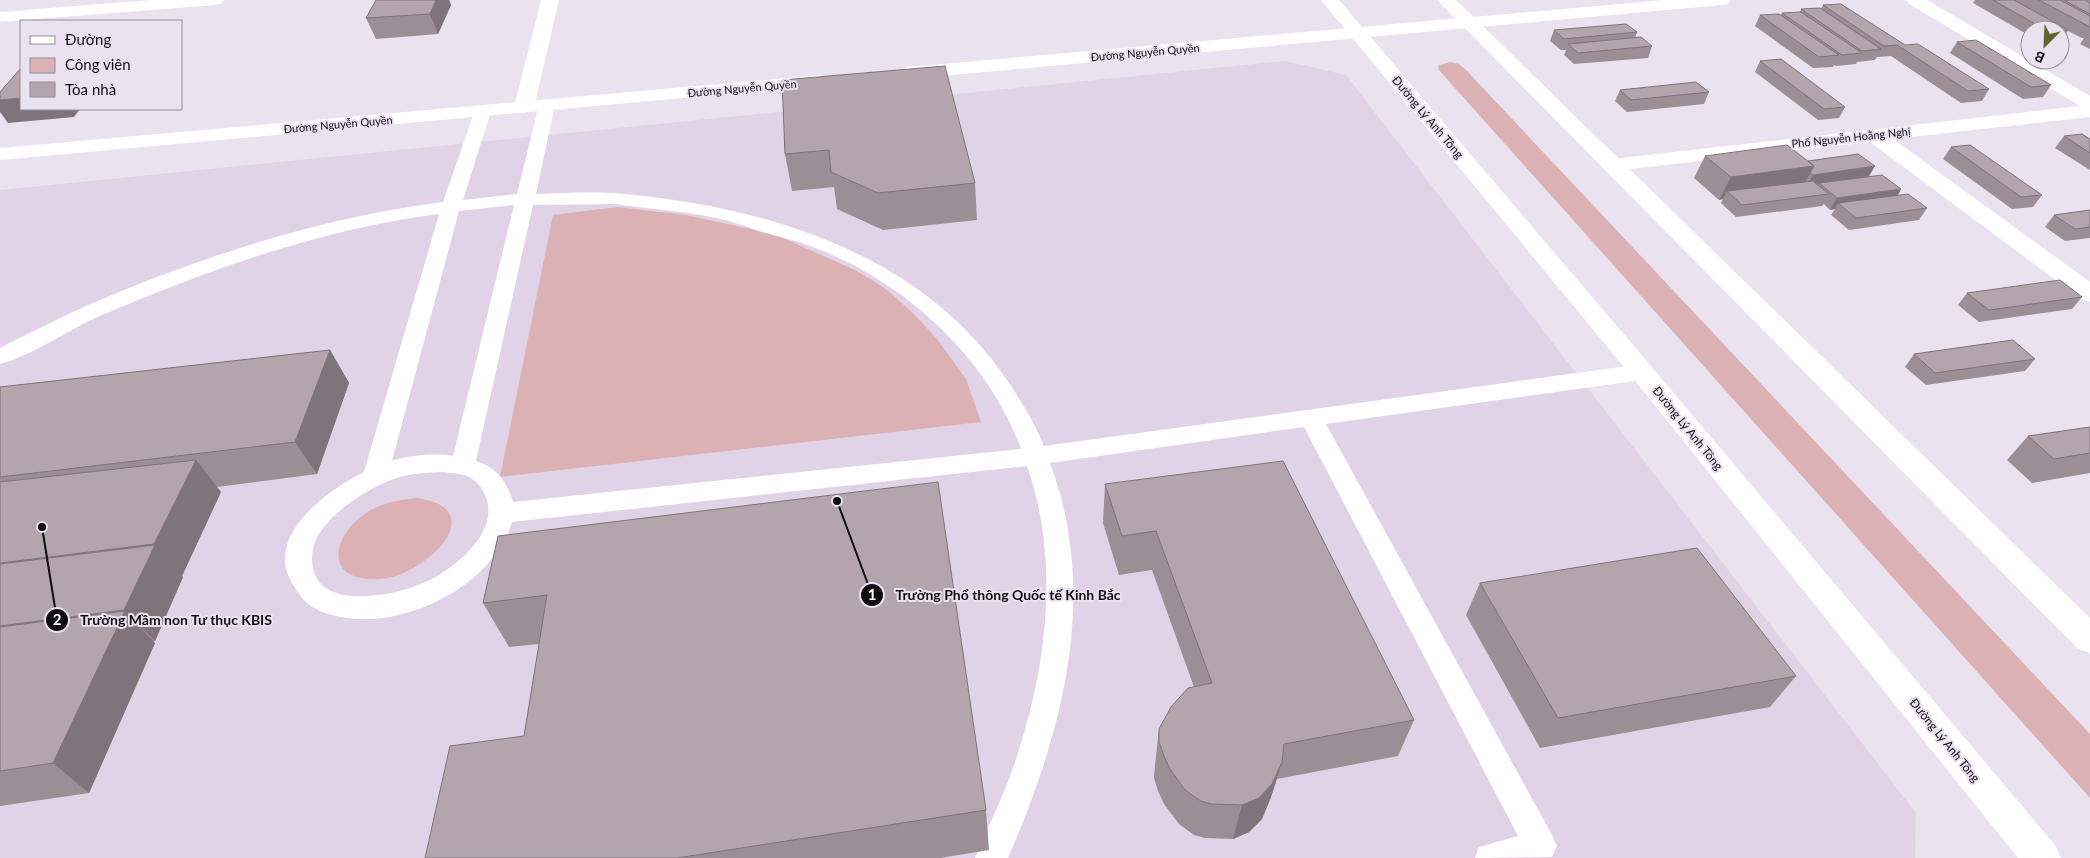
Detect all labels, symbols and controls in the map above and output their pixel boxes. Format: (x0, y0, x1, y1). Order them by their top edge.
legend (20, 20, 182, 110)
north arrow (2020, 20, 2070, 70)
text: Đường (65, 30, 111, 48)
street label: Đường Nguyễn Quyền (1090, 41, 1200, 63)
text: B (2032, 48, 2047, 67)
text: Công viên (65, 55, 131, 73)
street label: Đường Lý Anh Tông (1389, 73, 1467, 161)
street label: Đường Nguyễn Quyền (687, 77, 797, 99)
text: Tòa nhà (65, 80, 116, 98)
street label: Đường Nguyễn Quyền (283, 113, 393, 135)
street label: Phố Nguyễn Hoằng Nghị (1791, 124, 1911, 150)
street label: Đường Lý Anh Tông (1650, 383, 1726, 473)
callout: Trường Phổ thông Quốc tế Kinh Bắc (860, 581, 1130, 610)
text: 1 (868, 585, 876, 603)
text: Trường Phổ thông Quốc tế Kinh Bắc (895, 586, 1121, 603)
callout: Trường Mầm non Tư thục KBIS (44, 606, 282, 635)
text: 2 (53, 610, 62, 628)
text: Trường Mầm non Tư thục KBIS (80, 611, 272, 628)
street label: Đường Lý Anh Tông (1907, 695, 1983, 785)

